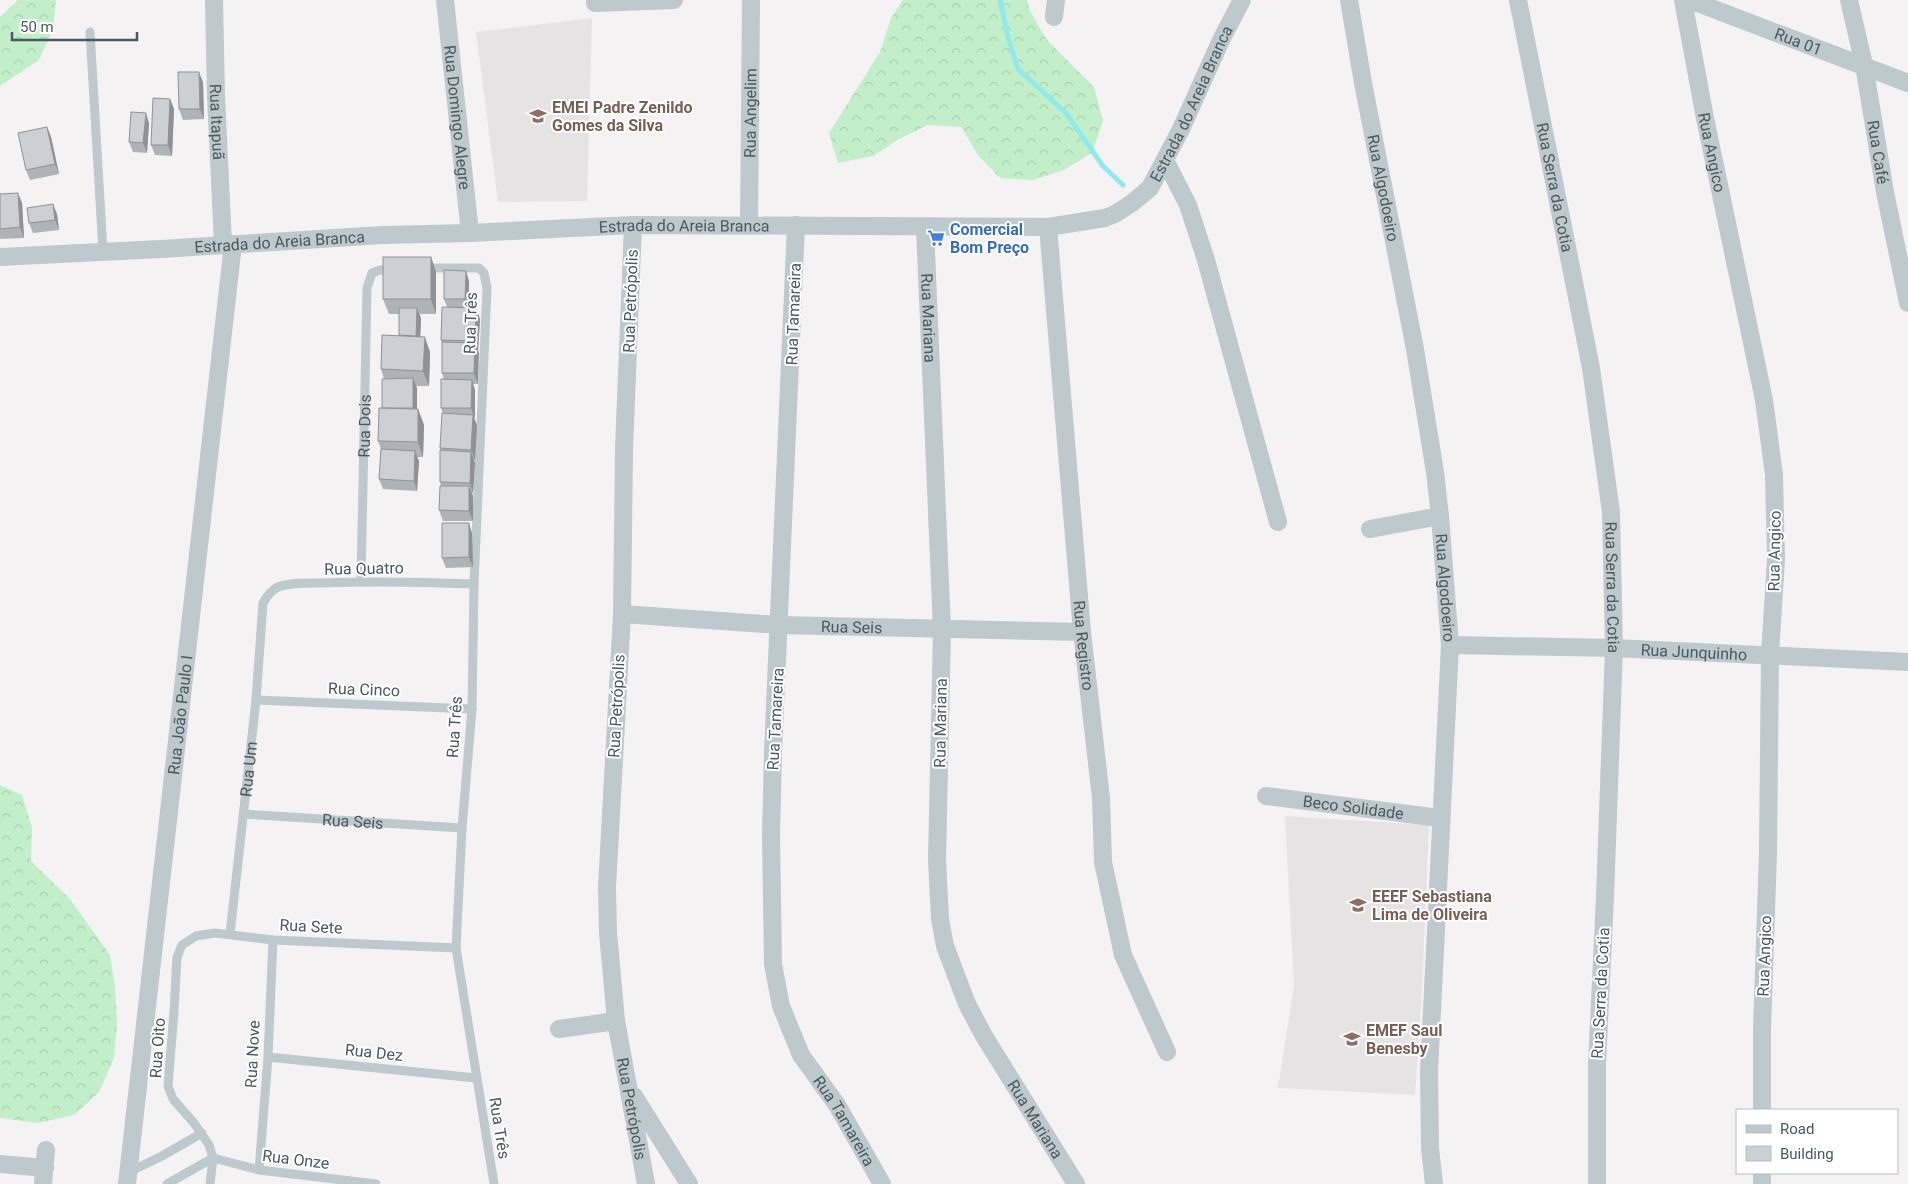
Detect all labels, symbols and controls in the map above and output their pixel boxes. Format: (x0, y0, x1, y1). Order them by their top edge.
scale bar (12, 10, 138, 42)
text: 50 m (20, 18, 54, 36)
street label: Estrada do Areia Branca (1146, 22, 1237, 185)
street label: Rua 01 (1772, 24, 1825, 59)
street label: Rua Domingo Alegre (440, 44, 474, 191)
street label: Rua Angelim (741, 68, 760, 158)
street label: Rua Itapuã (206, 84, 228, 160)
place label: EMEI Padre Zenildo Gomes da Silva (552, 98, 692, 135)
school or university icon: EMEI Padre Zenildo Gomes da Silva (528, 106, 548, 126)
street label: Rua Angico (1694, 111, 1729, 194)
street label: Rua Café (1863, 119, 1893, 185)
street label: Rua Serra da Cotia (1533, 121, 1577, 254)
street label: Rua Algodoeiro (1363, 133, 1403, 243)
street label: Estrada do Areia Branca (598, 216, 770, 237)
place label: Comercial Bom Preço (950, 220, 1029, 257)
street label: Estrada do Areia Branca (194, 227, 365, 257)
supermarket icon: Comercial Bom Preço (926, 228, 946, 248)
street label: Rua Petrópolis (619, 249, 642, 353)
street label: Rua Tamareira (782, 262, 805, 366)
street label: Rua Mariana (917, 273, 940, 363)
street label: Rua Três (460, 292, 481, 354)
street label: Rua Dois (355, 394, 375, 458)
street label: Rua Angico (1764, 510, 1785, 592)
street label: Rua Serra da Cotia (1601, 521, 1623, 654)
street label: Rua Algodoeiro (1431, 533, 1459, 643)
street label: Rua Quatro (324, 558, 404, 579)
street label: Rua Registro (1069, 600, 1098, 692)
street label: Rua Seis (821, 617, 883, 637)
street label: Rua Junquinho (1640, 640, 1747, 664)
street label: Rua João Paulo I (164, 654, 197, 776)
street label: Rua Petrópolis (604, 654, 629, 758)
street label: Rua Tamareira (763, 667, 788, 771)
street label: Rua Mariana (930, 678, 951, 768)
street label: Rua Cinco (328, 679, 400, 700)
street label: Rua Três (443, 695, 466, 759)
street label: Rua Um (236, 740, 261, 798)
street label: Beco Solidade (1302, 792, 1405, 823)
street label: Rua Seis (321, 810, 384, 833)
place label: EEEF Sebastiana Lima de Oliveira (1372, 887, 1492, 924)
school or university icon: EEEF Sebastiana Lima de Oliveira (1348, 895, 1368, 915)
street label: Rua Sete (279, 915, 343, 938)
street label: Rua Angico (1754, 915, 1775, 997)
street label: Rua Serra da Cotia (1588, 927, 1613, 1059)
street label: Rua Oito (146, 1017, 169, 1079)
street label: Rua Nove (241, 1020, 264, 1088)
place label: EMEF Saul Benesby (1366, 1021, 1442, 1058)
school or university icon: EMEF Saul Benesby (1342, 1029, 1362, 1049)
street label: Rua Dez (344, 1040, 404, 1065)
street label: Rua Petrópolis (613, 1056, 650, 1161)
street label: Rua Tamareira (809, 1072, 879, 1169)
street label: Rua Mariana (1003, 1076, 1067, 1162)
street label: Rua Três (485, 1096, 514, 1160)
legend (1736, 1109, 1898, 1174)
text: Road (1780, 1120, 1814, 1138)
text: Building (1780, 1145, 1834, 1163)
street label: Rua Onze (261, 1146, 331, 1173)

